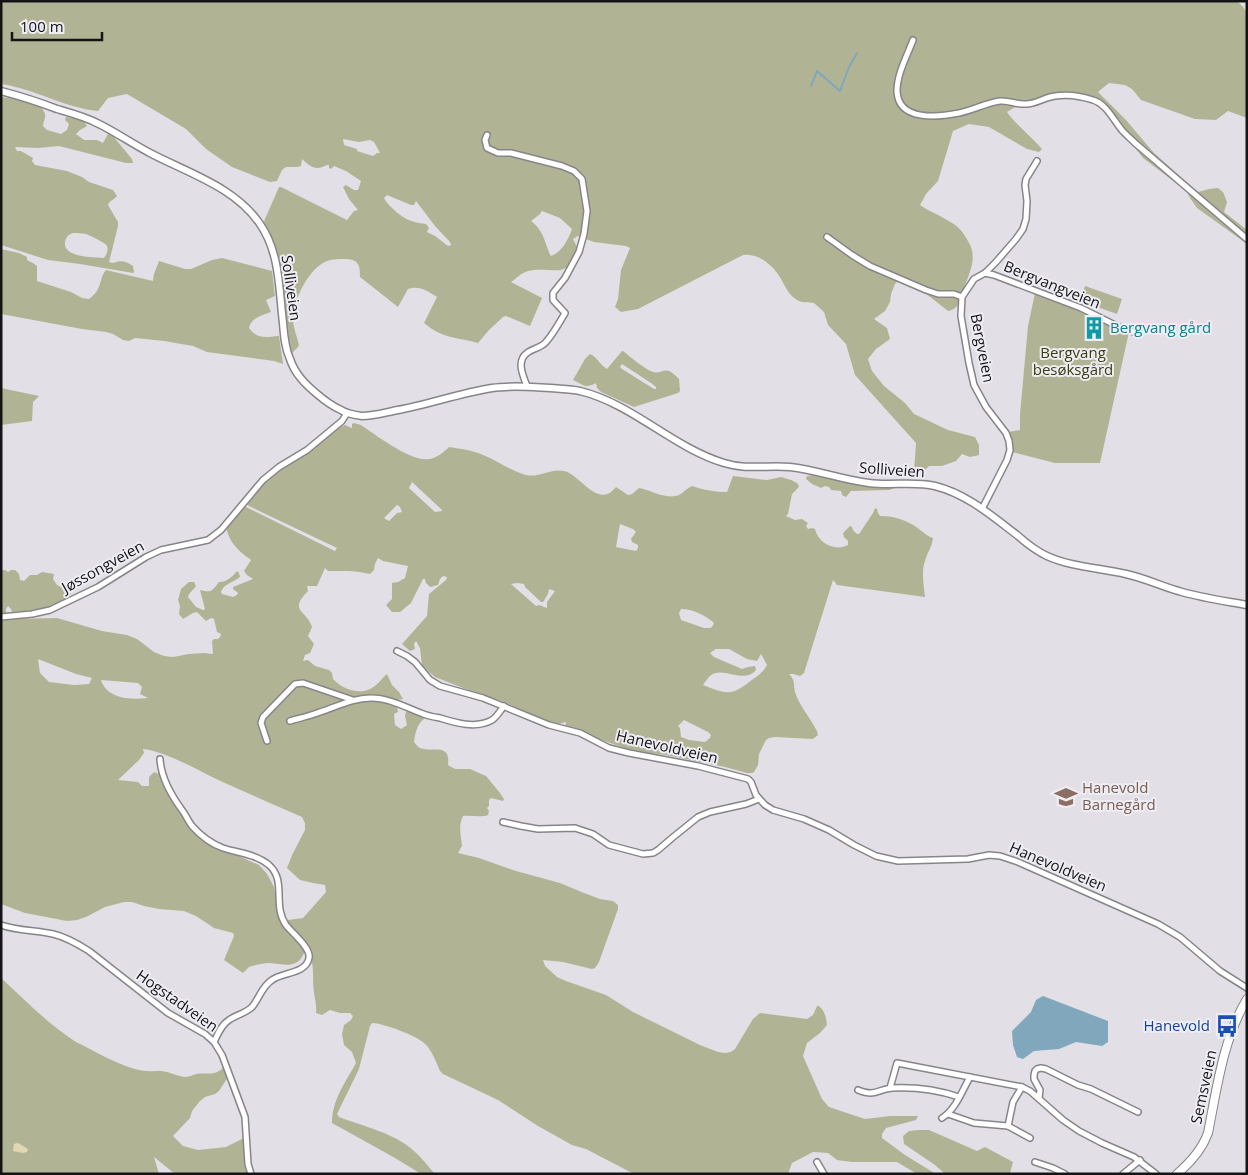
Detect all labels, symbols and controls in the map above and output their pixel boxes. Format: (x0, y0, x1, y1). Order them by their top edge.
scale bar (12, 10, 102, 42)
text: 100 m (20, 16, 64, 36)
street label: Solliveien (277, 254, 306, 322)
street label: Bergvangveien (1001, 256, 1104, 313)
street label: Bergveien (967, 312, 999, 384)
building icon: Bergvang gård (1081, 315, 1107, 341)
place label: Bergvang gård (1110, 317, 1211, 337)
park label: Bergvang besøksgård (1033, 342, 1113, 379)
street label: Solliveien (858, 457, 926, 481)
street label: Jøssongveien (56, 535, 147, 598)
street label: Hanevoldveien (614, 725, 720, 767)
place label: Hanevold Barnegård (1082, 777, 1156, 814)
school or university icon: Hanevold Barnegård (1053, 784, 1079, 810)
street label: Hanevoldveien (1007, 837, 1110, 896)
street label: Hogstadveien (133, 965, 222, 1036)
bus stop icon: Hanevold (1214, 1013, 1240, 1039)
place label: Hanevold (1144, 1015, 1210, 1035)
street label: Semsveien (1185, 1048, 1221, 1126)

